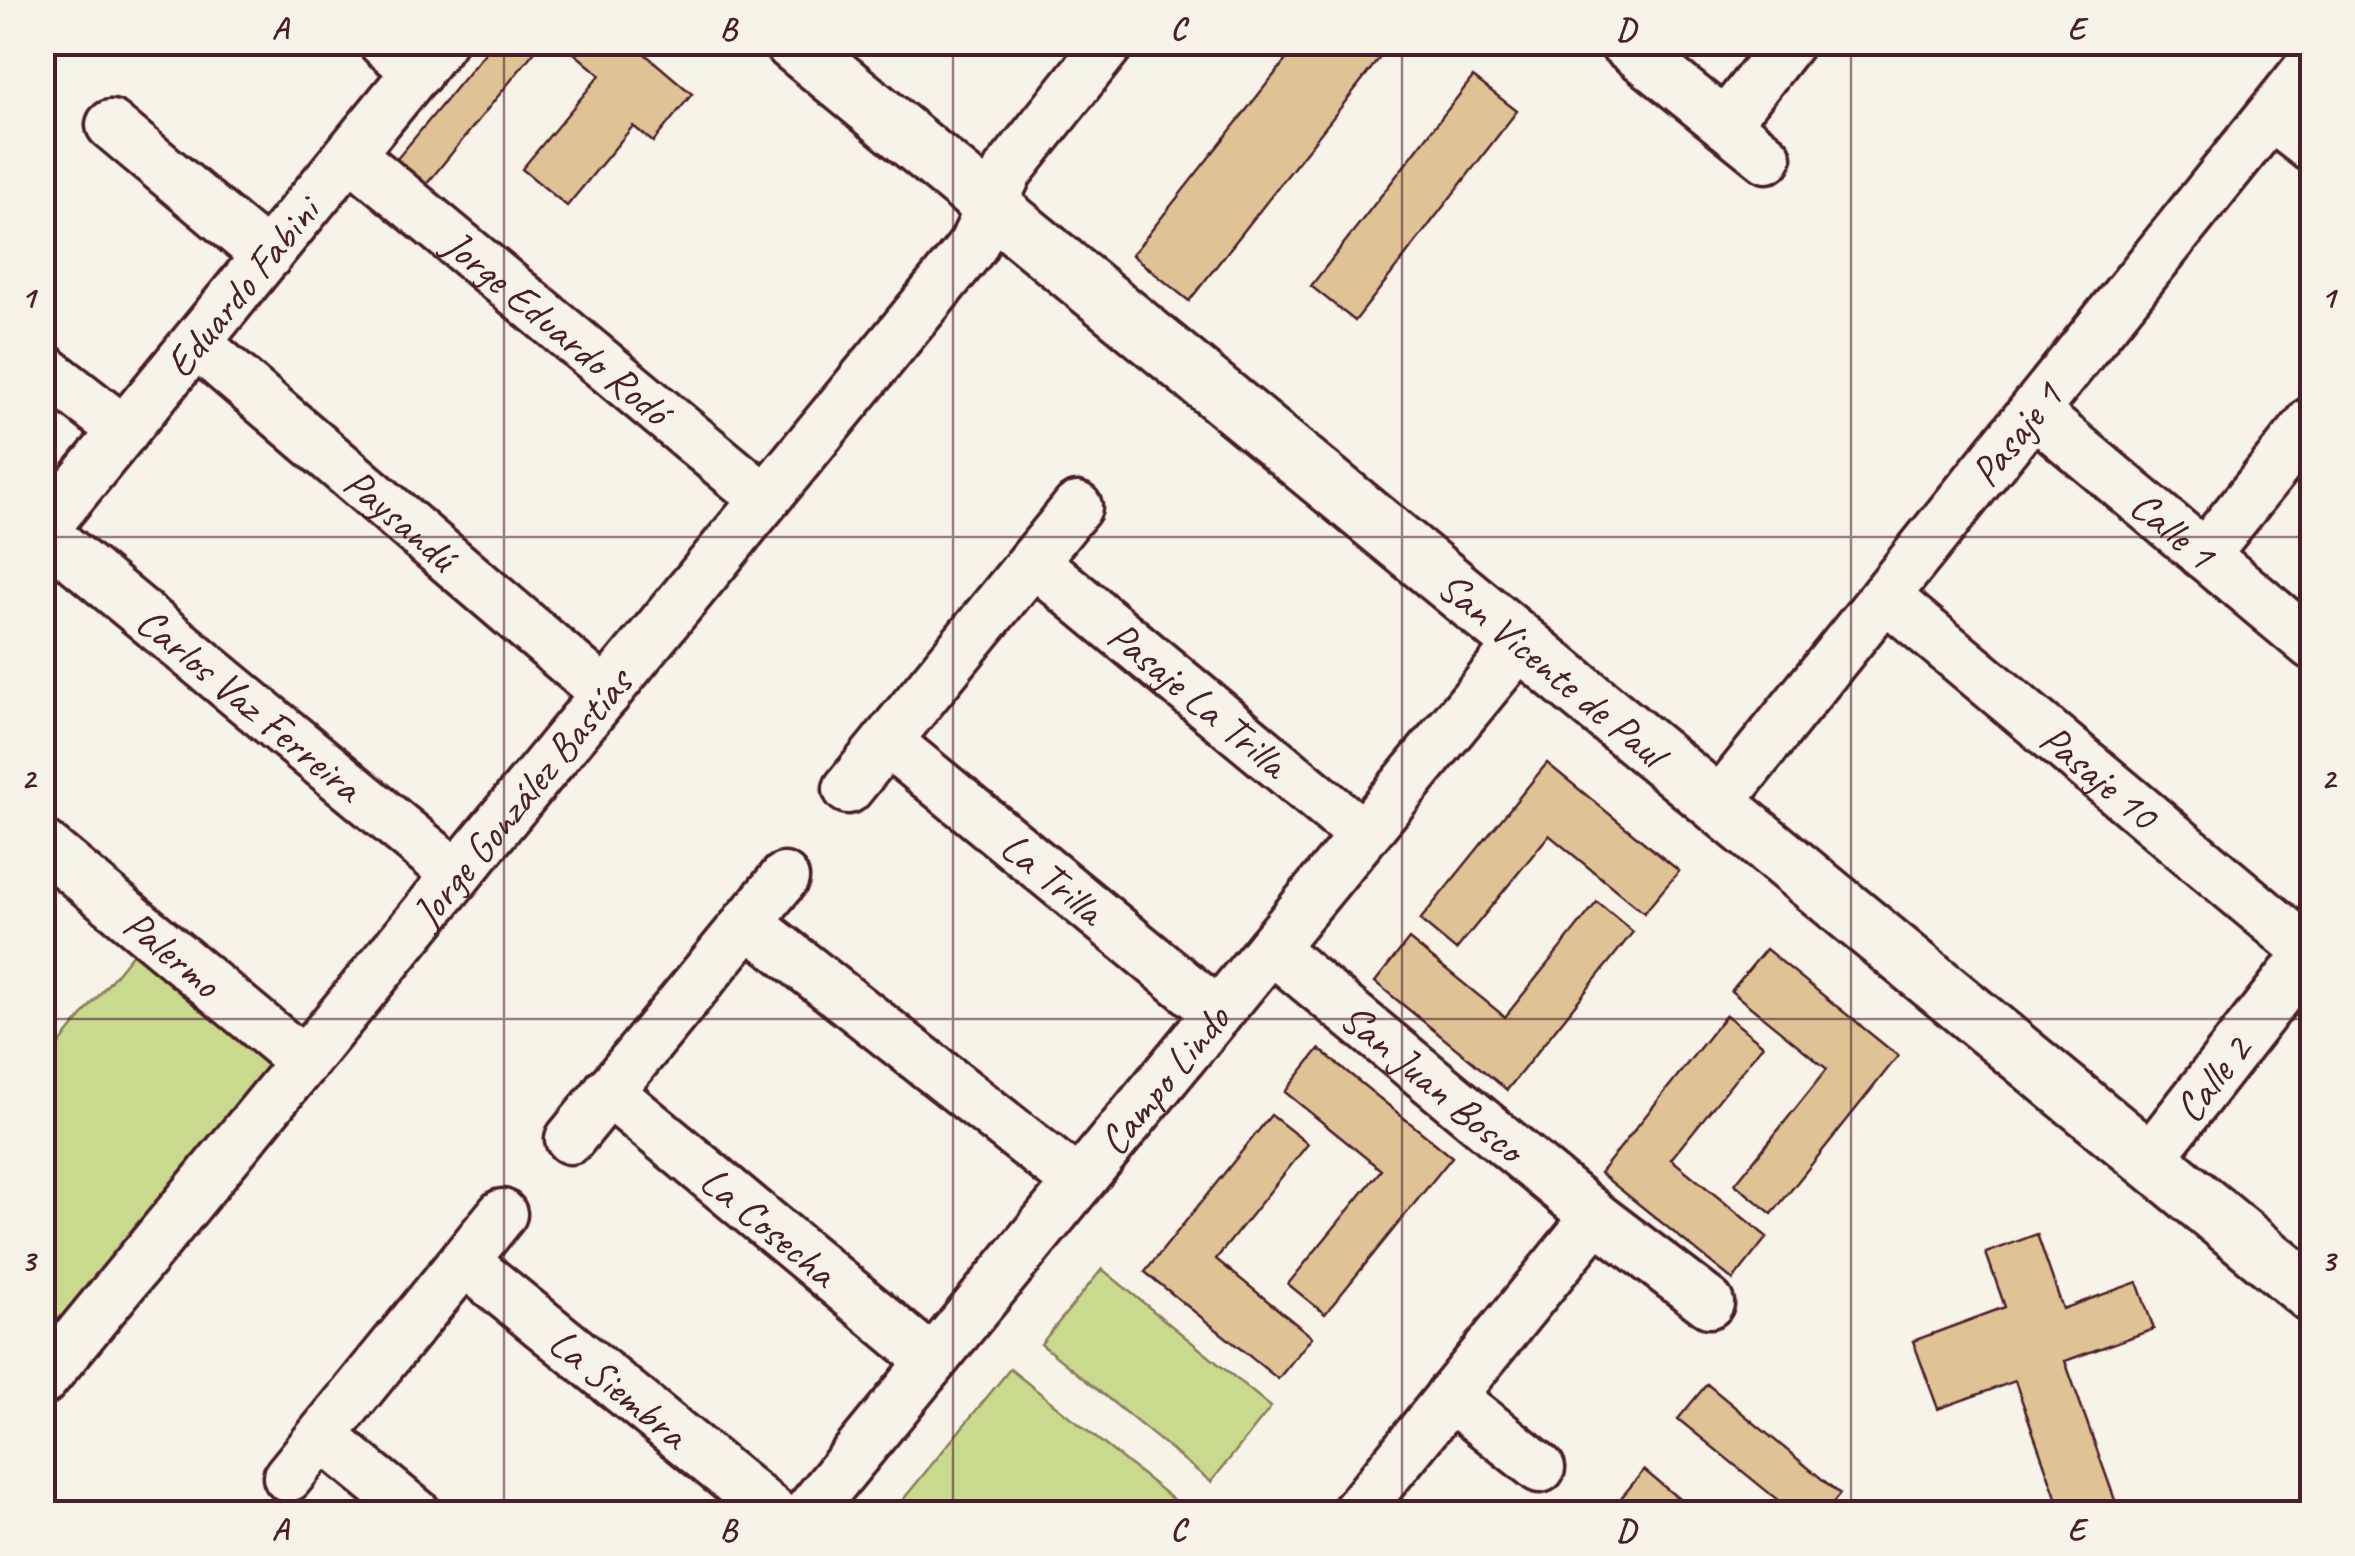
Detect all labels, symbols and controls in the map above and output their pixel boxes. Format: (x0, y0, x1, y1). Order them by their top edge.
text: A (272, 8, 291, 49)
text: B (720, 8, 739, 49)
text: C (1170, 8, 1190, 49)
text: D (1617, 8, 1639, 49)
text: E (2067, 8, 2089, 49)
street label: Eduardo Fabini (153, 183, 334, 388)
street label: Jorge Eduardo Rodó (431, 217, 685, 441)
text: 1 (21, 276, 39, 317)
text: 1 (2321, 276, 2339, 317)
street label: Pasaje 1 (1959, 370, 2076, 497)
street label: Paysandú (333, 457, 470, 585)
street label: Calle 1 (2119, 479, 2228, 582)
street label: San Vicente de Paul (1427, 560, 1681, 783)
street label: Carlos Vaz Ferreira (125, 595, 375, 815)
street label: Pasaje La Trilla (1097, 610, 1301, 792)
street label: Jorge González Bastías (399, 655, 646, 940)
street label: Pasaje 10 (2029, 713, 2171, 844)
text: 2 (21, 758, 38, 799)
text: 2 (2321, 758, 2338, 799)
street label: La Trilla (990, 821, 1117, 939)
street label: Palermo (112, 898, 233, 1011)
street label: San Juan Bosco (1329, 992, 1538, 1177)
street label: Campo Lindo (1087, 993, 1243, 1166)
street label: Calle 2 (2163, 1023, 2265, 1133)
street label: La Cosecha (689, 1154, 849, 1300)
text: 3 (21, 1240, 38, 1281)
text: 3 (2321, 1240, 2338, 1281)
street label: La Siembra (538, 1316, 700, 1462)
text: A (272, 1509, 291, 1550)
text: B (720, 1509, 739, 1550)
text: C (1170, 1509, 1190, 1550)
text: D (1617, 1509, 1639, 1550)
text: E (2067, 1509, 2089, 1550)

